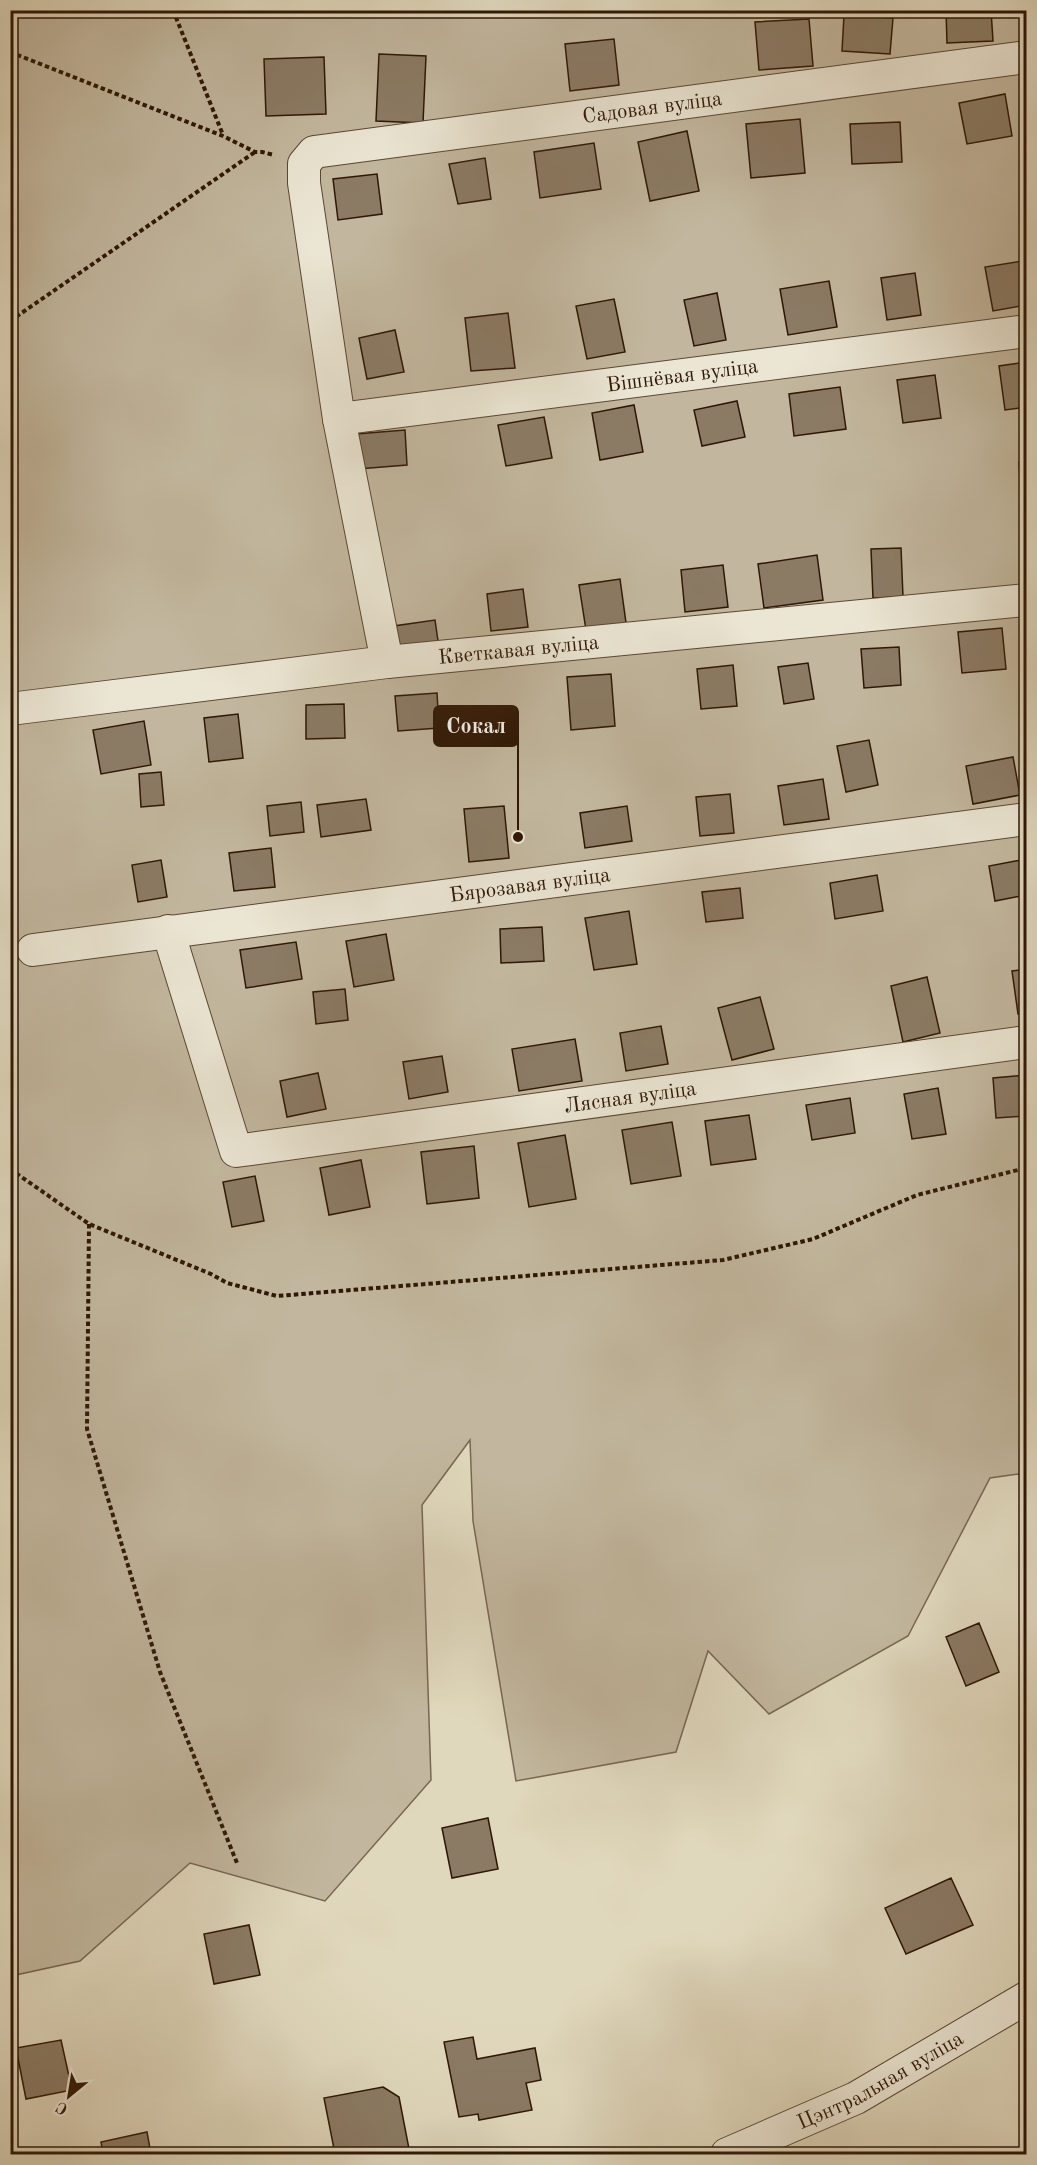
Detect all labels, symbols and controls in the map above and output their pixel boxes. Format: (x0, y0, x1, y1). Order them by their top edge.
street label: Садовая вуліца (581, 89, 723, 128)
street label: Вішнёвая вуліца (605, 356, 760, 397)
street label: Кветкавая вуліца (437, 632, 600, 669)
callout: Сокал (434, 706, 518, 746)
text: Сокал (446, 716, 506, 738)
street label: Бярозавая вуліца (448, 865, 612, 907)
street label: Лясная вуліца (563, 1079, 698, 1118)
street label: Цэнтральная вуліца (794, 2028, 967, 2134)
north arrow (39, 2066, 99, 2126)
text: С (54, 2098, 71, 2117)

